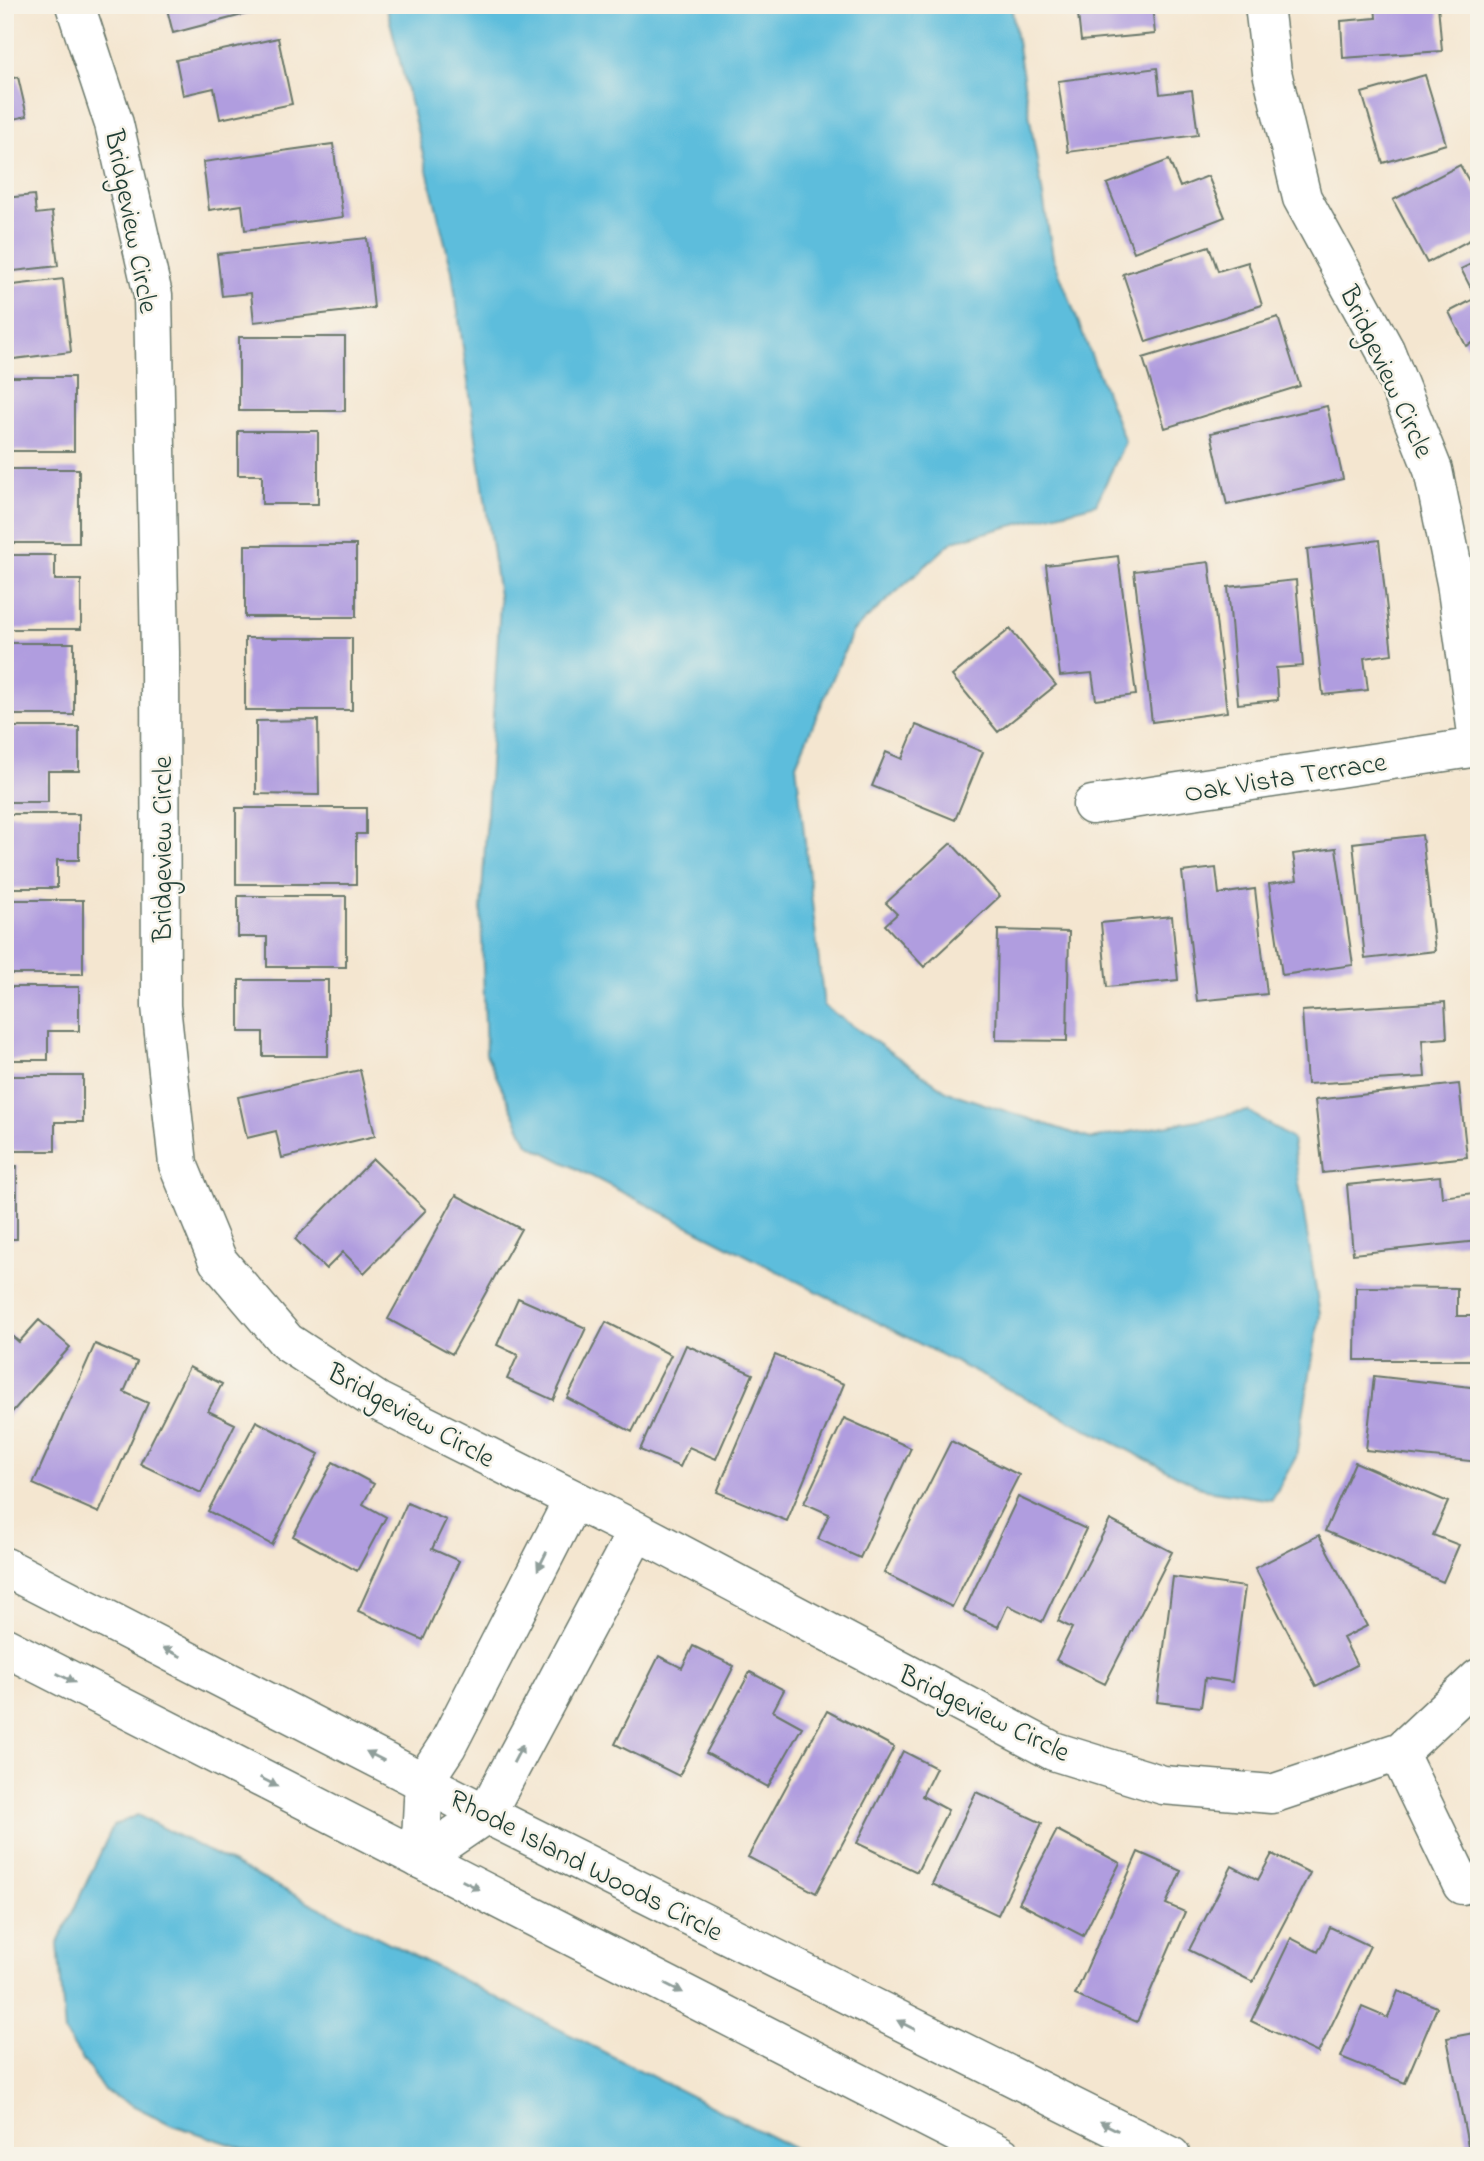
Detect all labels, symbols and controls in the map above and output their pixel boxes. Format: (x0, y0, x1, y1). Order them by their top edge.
street label: Bridgeview Circle (92, 125, 168, 317)
street label: Bridgeview Circle (1327, 279, 1443, 466)
street label: Oak Vista Terrace (1181, 743, 1390, 816)
street label: Bridgeview Circle (144, 756, 185, 943)
street label: Bridgeview Circle (318, 1354, 502, 1480)
one-way arrow (536, 1551, 547, 1571)
one-way arrow (162, 1647, 182, 1658)
street label: Bridgeview Circle (890, 1656, 1076, 1775)
one-way arrow (56, 1673, 76, 1684)
one-way arrow (512, 1744, 524, 1764)
one-way arrow (365, 1750, 385, 1761)
one-way arrow (259, 1776, 279, 1787)
street label: Rhode Island Woods Circle (441, 1780, 730, 1954)
one-way arrow (462, 1879, 481, 1891)
one-way arrow (664, 1983, 684, 1994)
one-way arrow (896, 2019, 916, 2030)
one-way arrow (1099, 2121, 1119, 2132)

